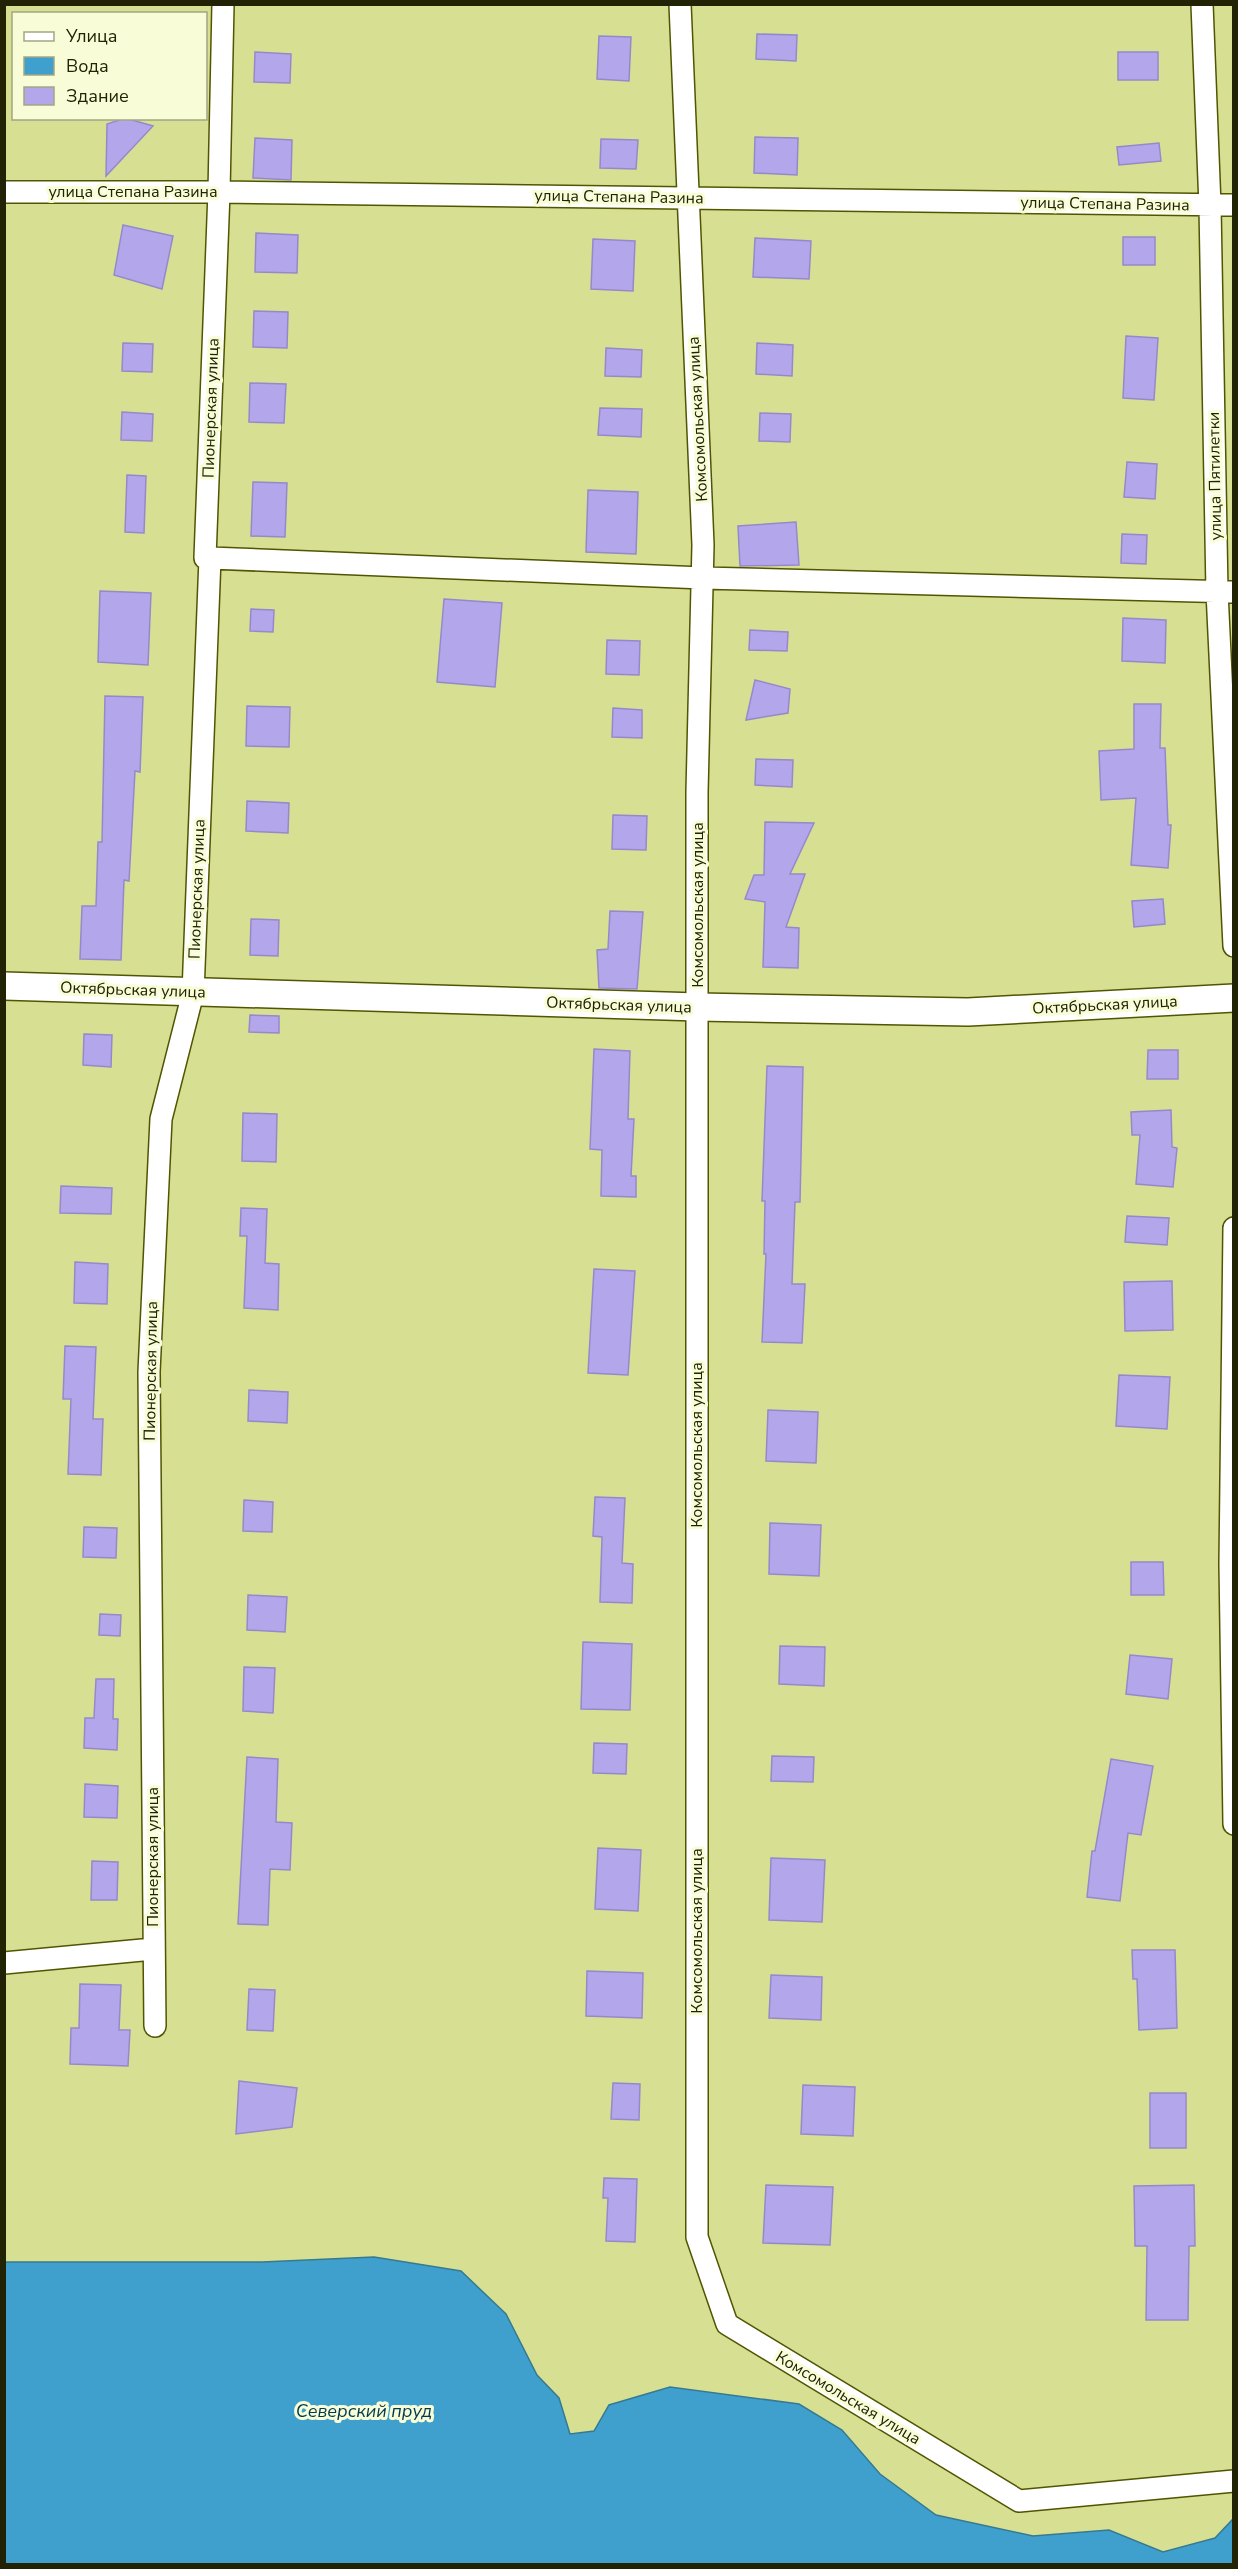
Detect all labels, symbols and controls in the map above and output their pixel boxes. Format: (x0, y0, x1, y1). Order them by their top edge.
legend (12, 12, 207, 120)
text: Улица (65, 24, 117, 48)
text: Вода (66, 54, 109, 78)
text: Здание (66, 84, 129, 108)
street label: улица Степана Разина (48, 181, 218, 203)
street label: улица Степана Разина (534, 185, 704, 209)
street label: улица Степана Разина (1020, 192, 1190, 216)
street label: Комсомольская улица (683, 336, 713, 502)
street label: Пионерская улица (198, 338, 224, 478)
street label: улица Пятилетки (1203, 412, 1227, 540)
street label: Пионерская улица (184, 819, 210, 959)
street label: Комсомольская улица (687, 822, 709, 988)
street label: Октябрьская улица (60, 976, 206, 1004)
street label: Октябрьская улица (1032, 990, 1178, 1020)
street label: Октябрьская улица (546, 991, 692, 1019)
street label: Пионерская улица (139, 1301, 163, 1441)
street label: Комсомольская улица (686, 1362, 708, 1528)
street label: Пионерская улица (142, 1787, 164, 1927)
street label: Комсомольская улица (686, 1848, 708, 2014)
street label: Комсомольская улица (771, 2346, 925, 2450)
water label: Северский пруд (296, 2399, 432, 2423)

